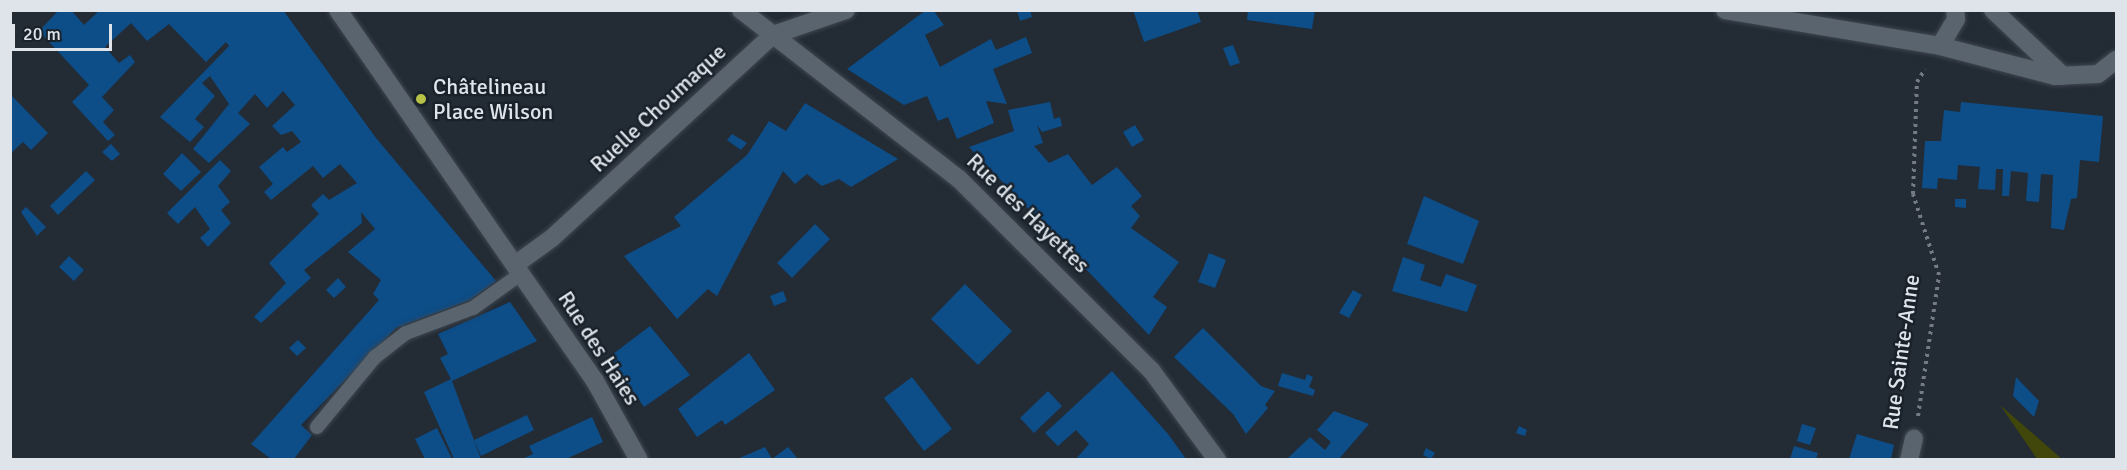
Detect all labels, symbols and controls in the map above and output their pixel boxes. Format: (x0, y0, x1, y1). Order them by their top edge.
scale bar (15, 12, 116, 50)
text: 20 m (23, 23, 61, 45)
street label: Ruelle Choumaque (585, 38, 731, 178)
place label: Châtelineau Place Wilson (433, 73, 553, 124)
marker: Châtelineau Place Wilson (414, 92, 428, 106)
street label: Rue des Hayettes (961, 148, 1095, 278)
street label: Rue Sainte-Anne (1877, 273, 1925, 431)
street label: Rue des Haies (552, 286, 646, 410)

